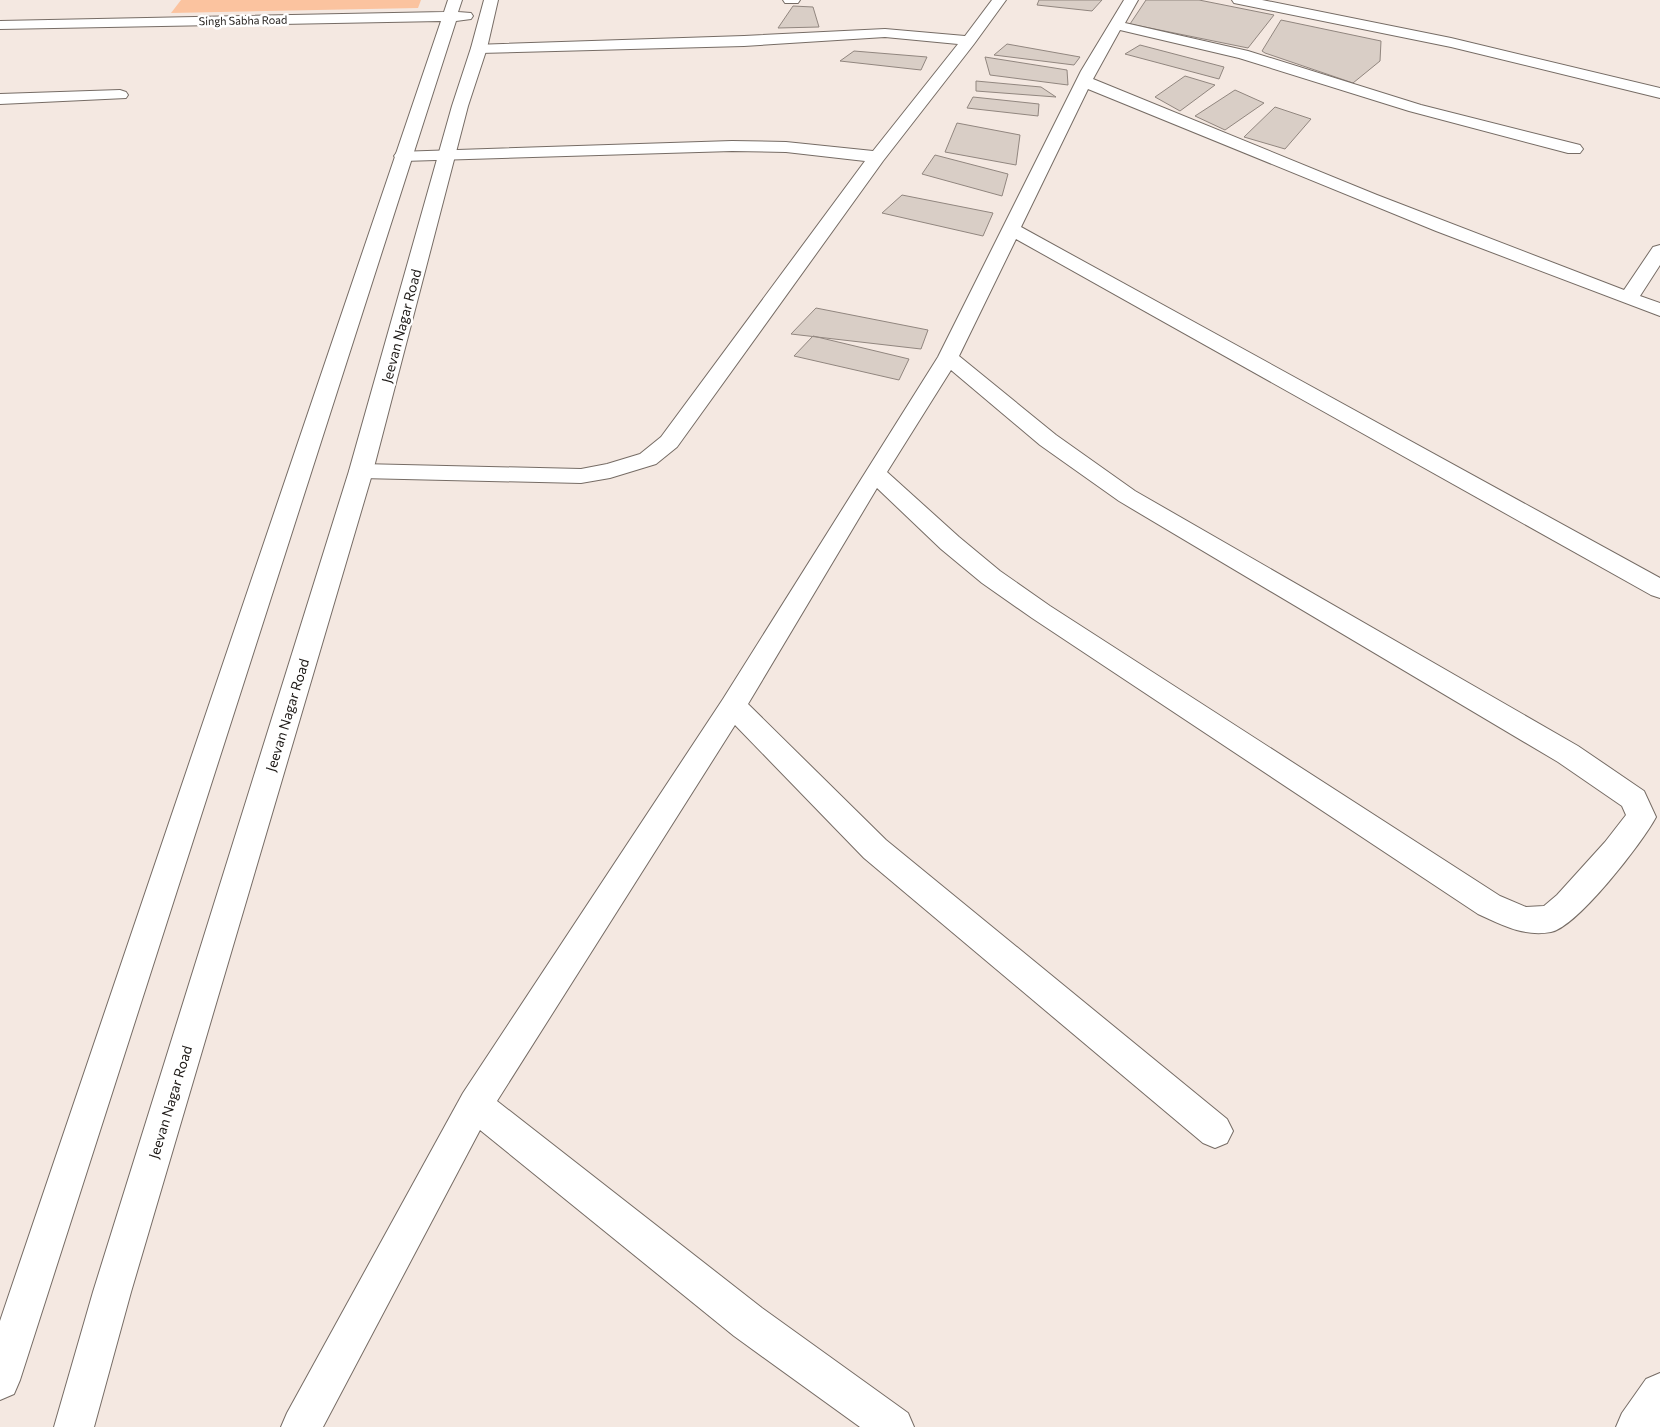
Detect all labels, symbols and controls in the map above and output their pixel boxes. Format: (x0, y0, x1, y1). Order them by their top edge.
street label: Singh Sabha Road (199, 13, 287, 27)
street label: Jeevan Nagar Road (378, 267, 424, 385)
street label: Jeevan Nagar Road (262, 656, 312, 774)
street label: Jeevan Nagar Road (145, 1043, 195, 1161)

